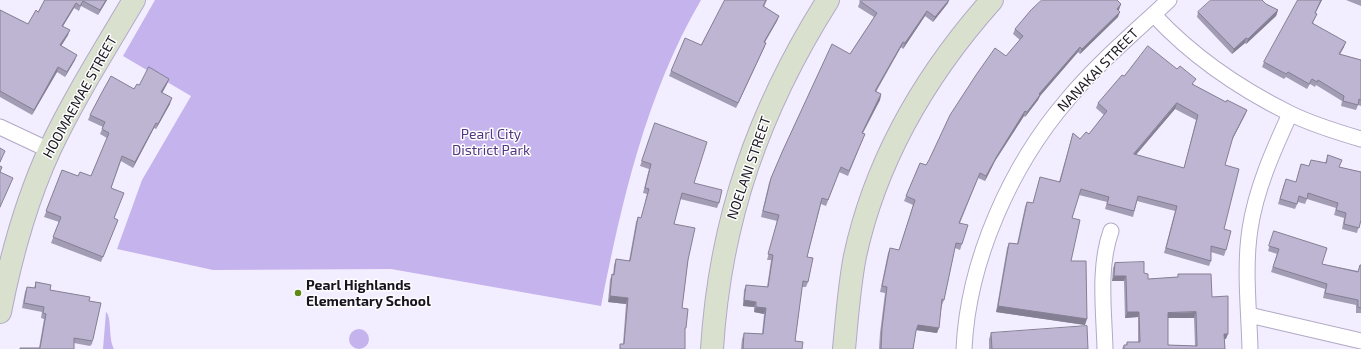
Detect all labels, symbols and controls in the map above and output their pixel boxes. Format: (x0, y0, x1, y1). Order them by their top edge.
street label: NANAKAI STREET (1054, 25, 1142, 115)
street label: HOOMAEMAE STREET (39, 33, 121, 161)
street label: NOELANI STREET (723, 114, 775, 222)
park label: Pearl City District Park (452, 126, 530, 158)
place label: Pearl Highlands Elementary School (306, 277, 431, 310)
marker: Pearl Highlands Elementary School (293, 288, 303, 298)

